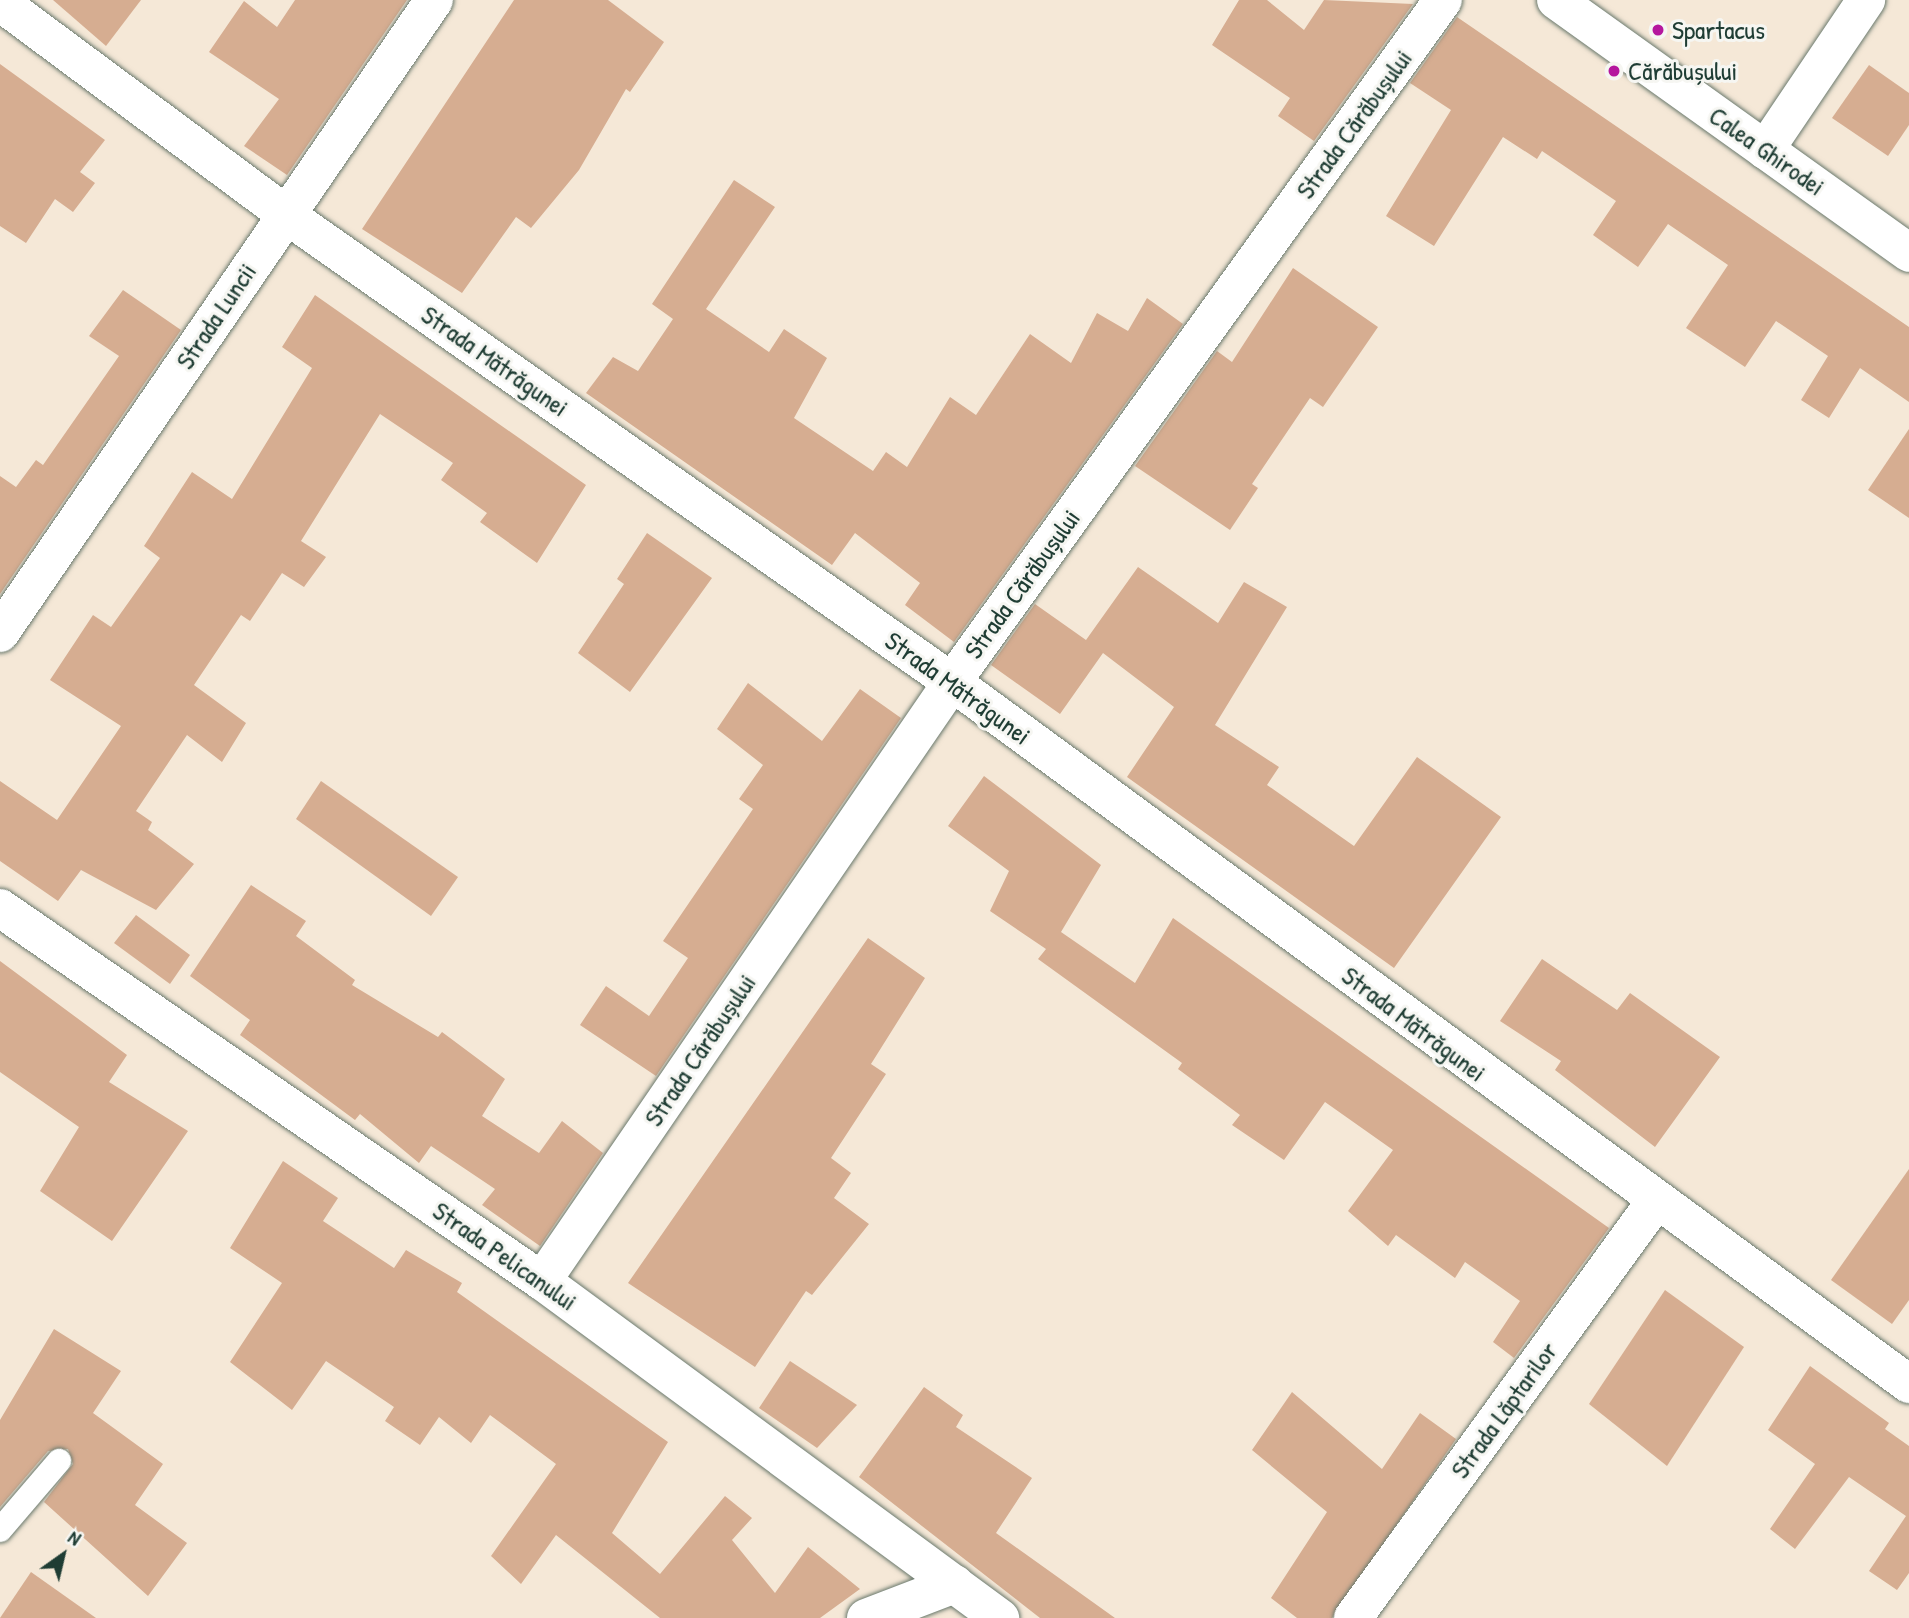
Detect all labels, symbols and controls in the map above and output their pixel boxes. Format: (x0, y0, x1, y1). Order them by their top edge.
place label: Spartacus (1672, 14, 1765, 46)
marker: Spartacus (1650, 22, 1666, 38)
street label: Strada Cărăbușului (1289, 43, 1419, 205)
place label: Cărăbușului (1628, 55, 1737, 87)
marker: Cărăbușului (1606, 63, 1622, 79)
street label: Calea Ghirodei (1703, 100, 1831, 202)
street label: Strada Luncii (169, 257, 263, 375)
street label: Strada Mătrăgunei (416, 299, 574, 423)
street label: Strada Cărăbușului (957, 503, 1087, 665)
street label: Strada Mătrăgunei (879, 625, 1037, 751)
street label: Strada Mătrăgunei (1336, 960, 1492, 1088)
street label: Strada Cărăbușului (638, 968, 762, 1132)
street label: Strada Pelicanului (427, 1195, 583, 1317)
street label: Strada Lăptarilor (1444, 1336, 1564, 1484)
north arrow (28, 1520, 98, 1590)
text: N (63, 1524, 86, 1551)

